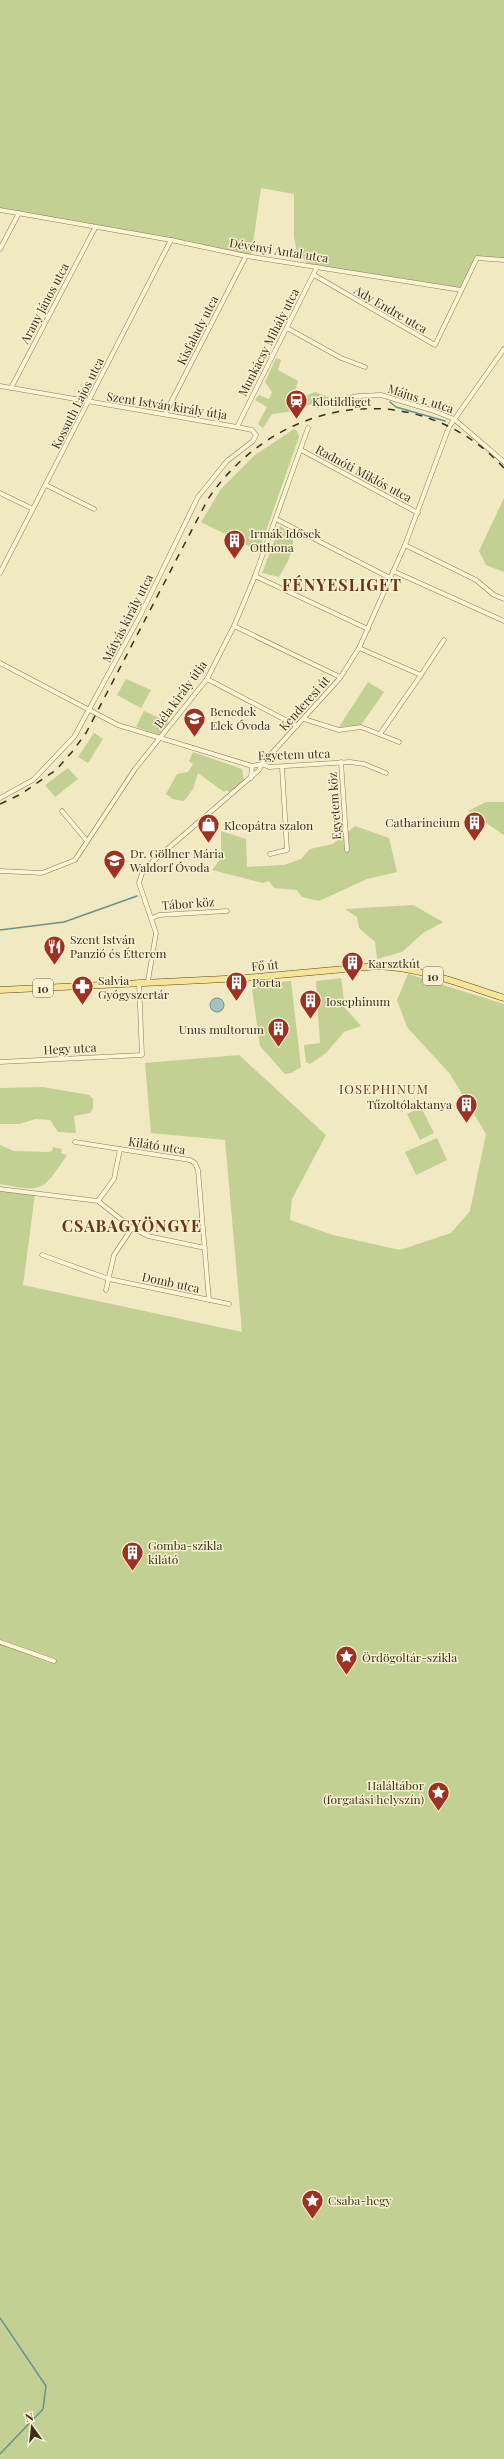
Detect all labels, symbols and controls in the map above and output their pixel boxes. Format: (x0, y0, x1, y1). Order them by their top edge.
street label: Dévényi Antal utca (228, 234, 330, 266)
street label: Arany János utca (15, 260, 72, 347)
street label: Ady Endre utca (351, 281, 430, 336)
street label: Munkácsy Mihály utca (234, 285, 302, 399)
street label: Kisfaludy utca (173, 293, 221, 367)
street label: Kossuth Lajos utca (47, 355, 107, 451)
street label: Május 1. utca (386, 380, 456, 416)
street label: Szent István király útja (105, 388, 229, 422)
station icon: Klotildliget (283, 388, 309, 421)
place label: Klotildliget (312, 393, 372, 409)
street label: Radnóti Miklós utca (313, 441, 415, 505)
place label: Irmák Idősek Otthona (250, 525, 321, 555)
building icon: Irmák Idősek Otthona (221, 527, 247, 560)
street label: Mátyás király utca (98, 571, 156, 665)
district label: FÉNYESLIGET (282, 574, 402, 595)
street label: Béla király útja (150, 657, 210, 731)
street label: Kenderesi út (275, 672, 333, 734)
place label: Benedek Elek Óvoda (210, 703, 270, 733)
school or university icon: Benedek Elek Óvoda (181, 705, 207, 738)
street label: Egyetem utca (257, 745, 331, 763)
street label: Egyetem köz (324, 771, 344, 840)
building icon: Catharineium (462, 809, 488, 842)
shop icon: Kleopátra szalon (195, 812, 221, 845)
place label: Catharineium (385, 814, 460, 830)
place label: Kleopátra szalon (224, 817, 313, 833)
place label: Dr. Göllner Mária Waldorf Óvoda (129, 845, 224, 875)
school or university icon: Dr. Göllner Mária Waldorf Óvoda (102, 847, 128, 880)
street label: Tábor köz (161, 893, 215, 913)
place label: Szent István Panzió és Étterem (70, 931, 167, 961)
restaurant icon: Szent István Panzió és Étterem (41, 933, 67, 966)
building icon: Karsztkút (339, 950, 365, 983)
place label: Karsztkút (368, 955, 421, 971)
street label: Fő út (251, 956, 280, 974)
road number: 10 (423, 967, 443, 985)
building icon: Porta (224, 969, 250, 1002)
place label: Salvia Gyógyszertár (98, 972, 170, 1002)
pharmacy icon: Salvia Gyógyszertár (70, 974, 96, 1007)
place label: Porta (252, 974, 281, 990)
road number: 10 (33, 979, 53, 997)
building icon: Iosephinum (297, 988, 323, 1021)
place label: Iosephinum (326, 993, 391, 1009)
building icon: Unus multorum (266, 1016, 292, 1049)
place label: Unus multorum (179, 1021, 264, 1037)
street label: Hegy utca (43, 1039, 97, 1057)
district label: IOSEPHINUM (339, 1080, 429, 1097)
building icon: Tűzoltólaktanya (454, 1091, 480, 1124)
place label: Tűzoltólaktanya (367, 1096, 452, 1112)
street label: Kilátó utca (127, 1133, 187, 1157)
district label: CSABAGYÖNGYE (62, 1215, 202, 1236)
street label: Domb utca (141, 1268, 201, 1296)
place label: Gomba-szikla kilátó (148, 1537, 222, 1567)
building icon: Gomba-szikla kilátó (120, 1539, 146, 1572)
place icon: Ördögoltár-szikla (334, 1644, 360, 1677)
place label: Ördögoltár-szikla (362, 1649, 457, 1665)
place label: Haláltábor (forgatási helyszín) (323, 1777, 425, 1807)
place icon: Haláltábor (forgatási helyszín) (426, 1779, 452, 1812)
place icon: Csaba-hegy (300, 2187, 326, 2220)
place label: Csaba-hegy (328, 2192, 392, 2208)
north arrow (12, 2407, 52, 2447)
text: N (24, 2409, 35, 2425)

